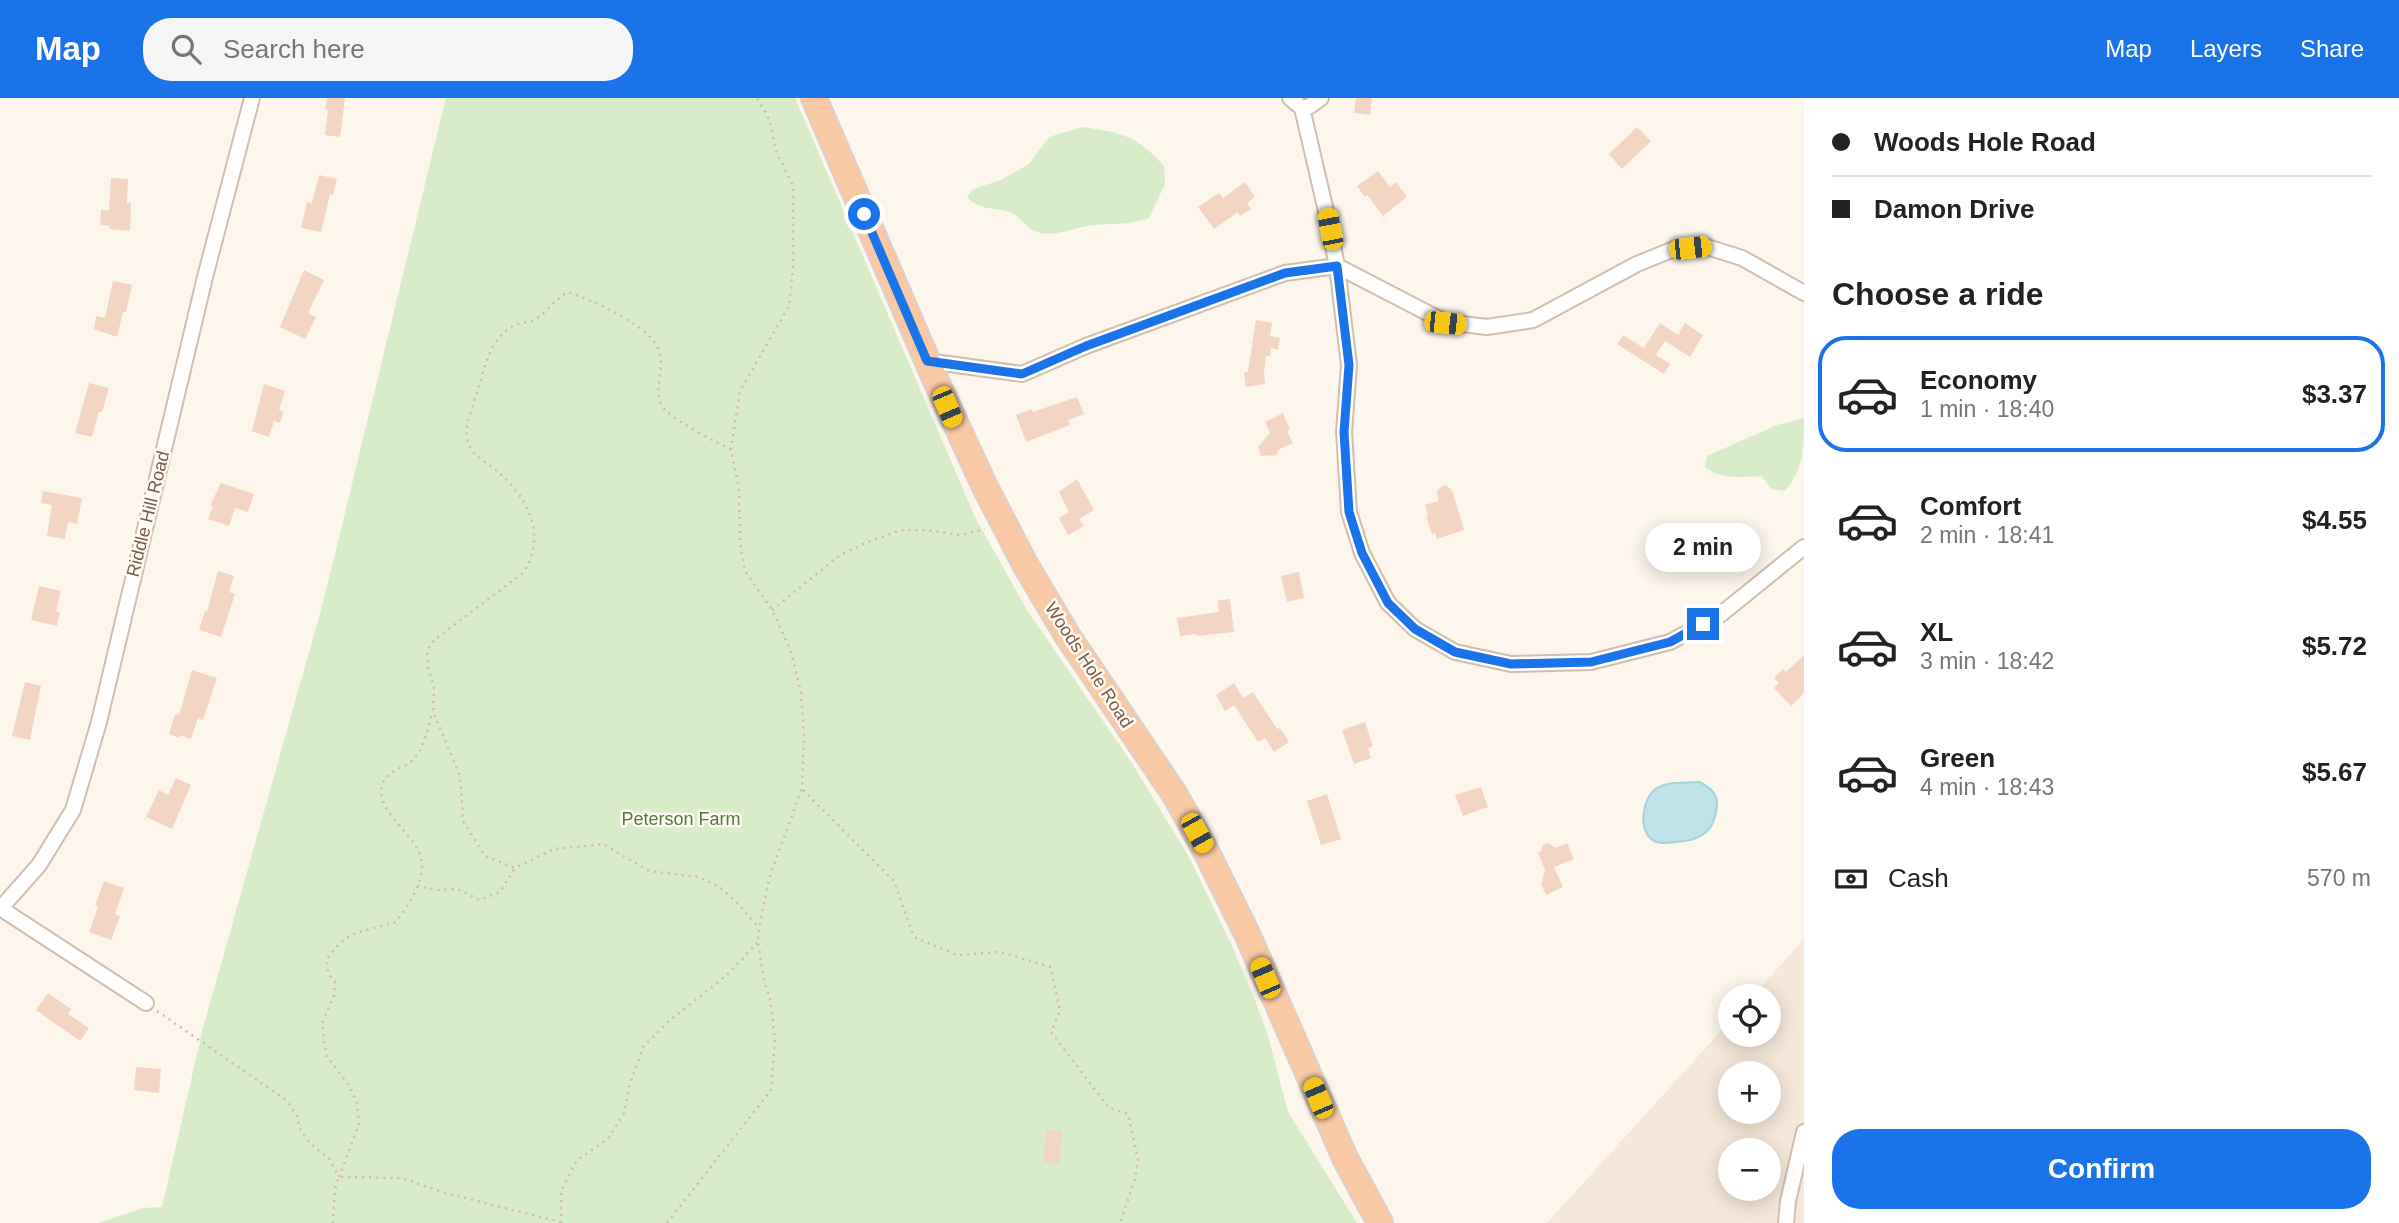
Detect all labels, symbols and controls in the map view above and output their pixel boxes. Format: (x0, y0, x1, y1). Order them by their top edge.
search box (143, 18, 633, 81)
text: Map (35, 30, 101, 67)
icon: search (167, 30, 205, 68)
text: Search here (223, 34, 365, 64)
text: Map (2105, 35, 2152, 62)
text: Layers (2190, 35, 2262, 62)
text: Share (2300, 35, 2364, 62)
text: Woods Hole Road (1874, 127, 2096, 157)
text: Damon Drive (1874, 194, 2034, 224)
route start (848, 198, 880, 230)
car (1316, 206, 1345, 252)
car (1669, 235, 1712, 261)
text: Choose a ride (1832, 276, 2044, 312)
car (1424, 310, 1467, 336)
icon: car (1836, 363, 1899, 426)
text: Economy (1920, 365, 2037, 395)
text: $3.37 (2302, 379, 2367, 409)
car (930, 384, 965, 430)
text: 1 min · 18:40 (1920, 396, 2054, 422)
street label: Riddle Hill Road (123, 449, 173, 579)
icon: car (1836, 489, 1899, 552)
text: Comfort (1920, 491, 2021, 521)
text: $4.55 (2302, 505, 2367, 535)
callout: 2 min (1645, 522, 1761, 572)
text: 2 min · 18:41 (1920, 522, 2054, 548)
text: 2 min (1673, 534, 1733, 560)
street label: Woods Hole Road (1041, 598, 1137, 732)
route end (1687, 608, 1719, 640)
icon: car (1836, 615, 1899, 678)
text: XL (1920, 617, 1953, 647)
text: $5.72 (2302, 631, 2367, 661)
text: 3 min · 18:42 (1920, 648, 2054, 674)
icon: car (1836, 741, 1899, 804)
text: Green (1920, 743, 1995, 773)
text: $5.67 (2302, 757, 2367, 787)
text: 4 min · 18:43 (1920, 774, 2054, 800)
park label: Peterson Farm (621, 809, 741, 829)
car (1178, 810, 1217, 856)
icon: cash (1832, 860, 1870, 898)
text: Cash (1888, 863, 1949, 893)
text: 570 m (2307, 865, 2371, 891)
car (1248, 955, 1283, 1001)
map controls (1718, 984, 1781, 1201)
button: locate (1718, 984, 1781, 1047)
button: + (1718, 1061, 1781, 1124)
car (1301, 1075, 1336, 1121)
button: Confirm (1832, 1129, 2371, 1209)
button: − (1718, 1138, 1781, 1201)

